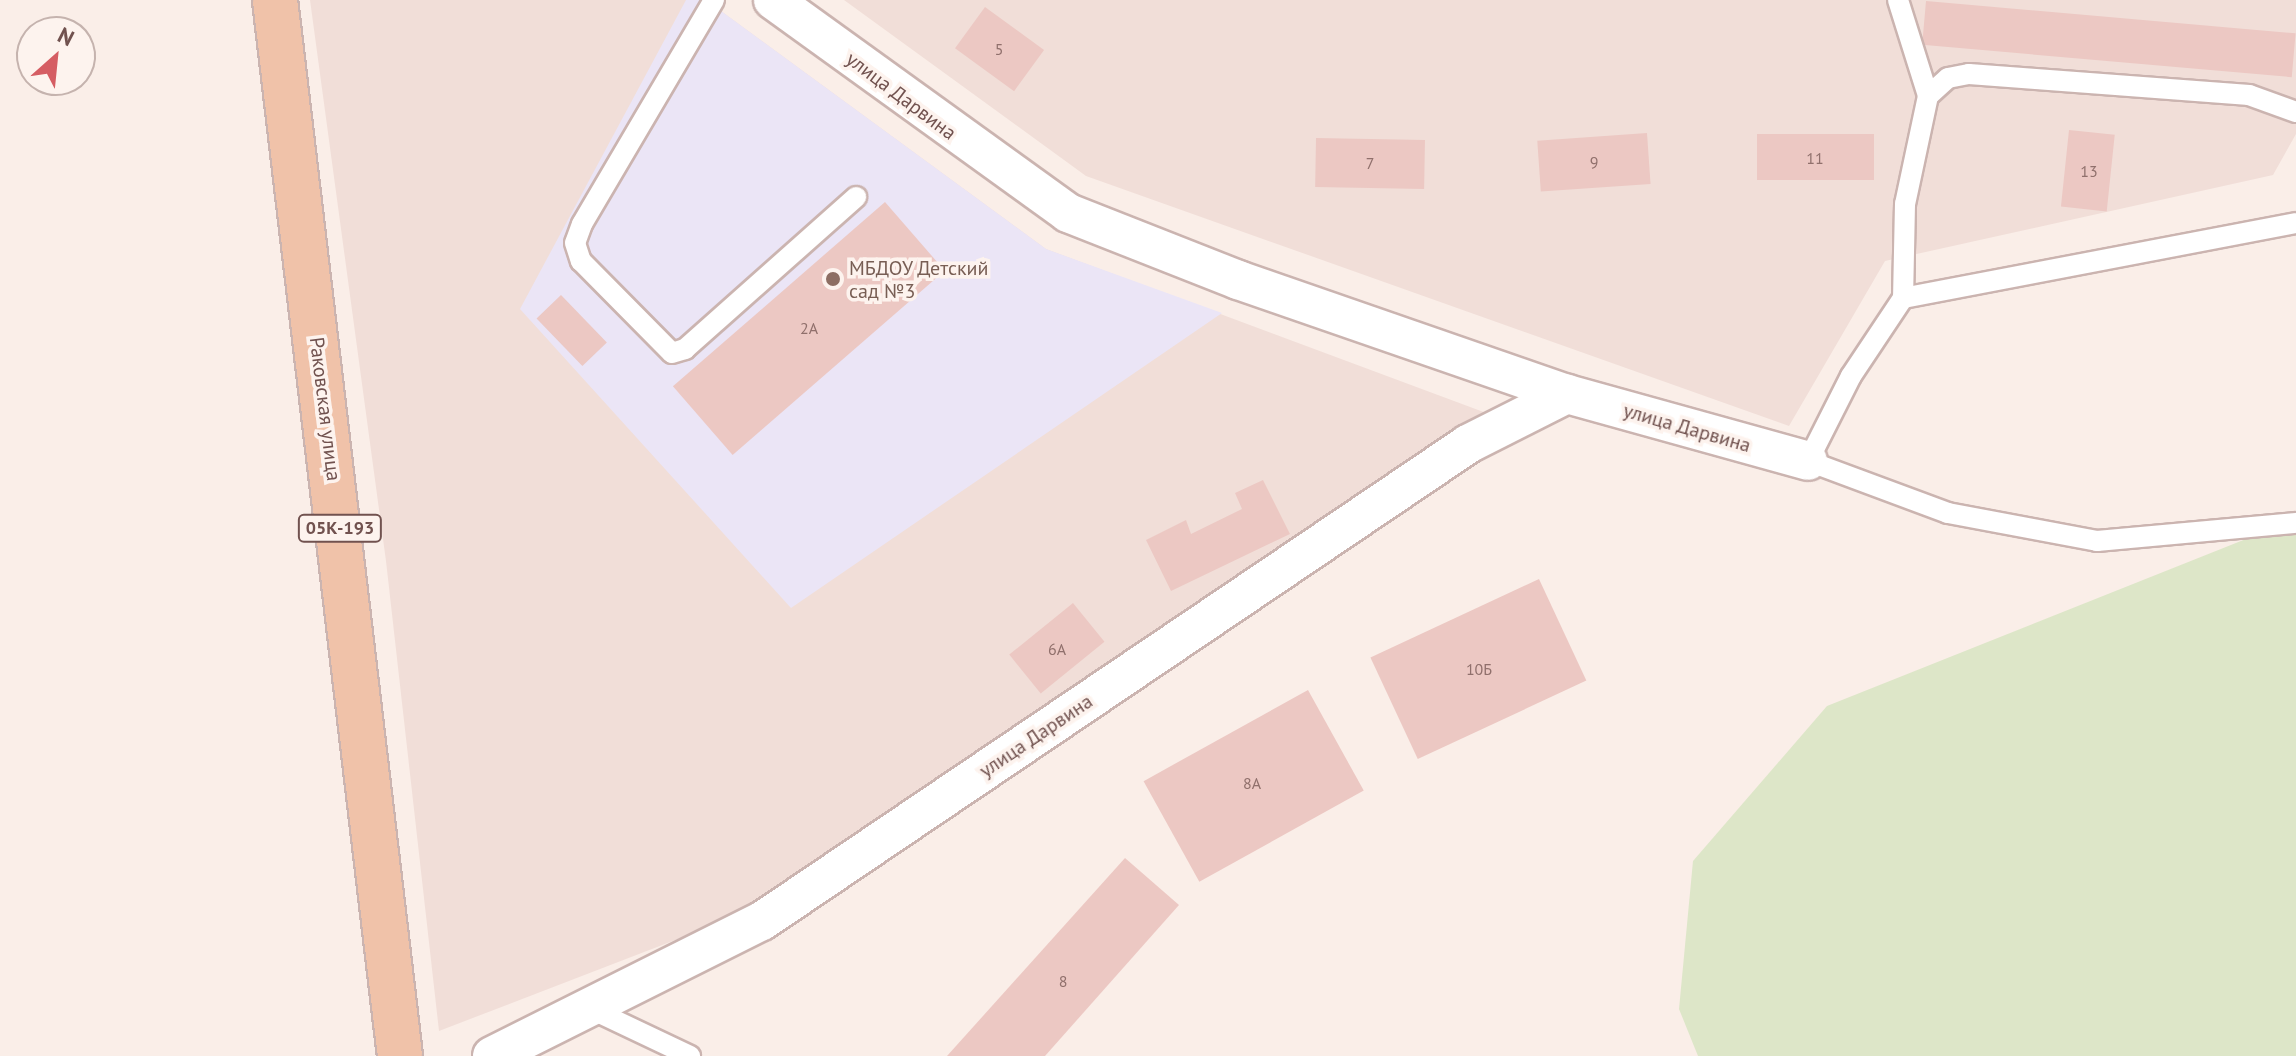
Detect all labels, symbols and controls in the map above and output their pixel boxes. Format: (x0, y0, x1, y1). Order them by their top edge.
north arrow (16, 16, 96, 96)
text: N (53, 21, 79, 52)
house number: 5 (995, 39, 1003, 59)
street label: улица Дарвина (841, 47, 961, 145)
house number: 11 (1806, 148, 1824, 168)
house number: 9 (1590, 152, 1598, 172)
house number: 7 (1366, 153, 1374, 173)
house number: 13 (2080, 161, 2098, 181)
place label: МБДОУ Детский сад №3 (849, 256, 989, 303)
marker: МБДОУ Детский сад №3 (824, 270, 842, 288)
house number: 2А (800, 318, 818, 338)
street label: Раковская улица (304, 336, 346, 482)
street label: улица Дарвина (1620, 398, 1754, 458)
road number: 05К-193 (296, 514, 384, 542)
house number: 6А (1048, 639, 1066, 659)
house number: 10Б (1466, 659, 1492, 679)
street label: улица Дарвина (975, 689, 1097, 783)
house number: 8А (1243, 773, 1261, 793)
house number: 8 (1059, 971, 1067, 991)

